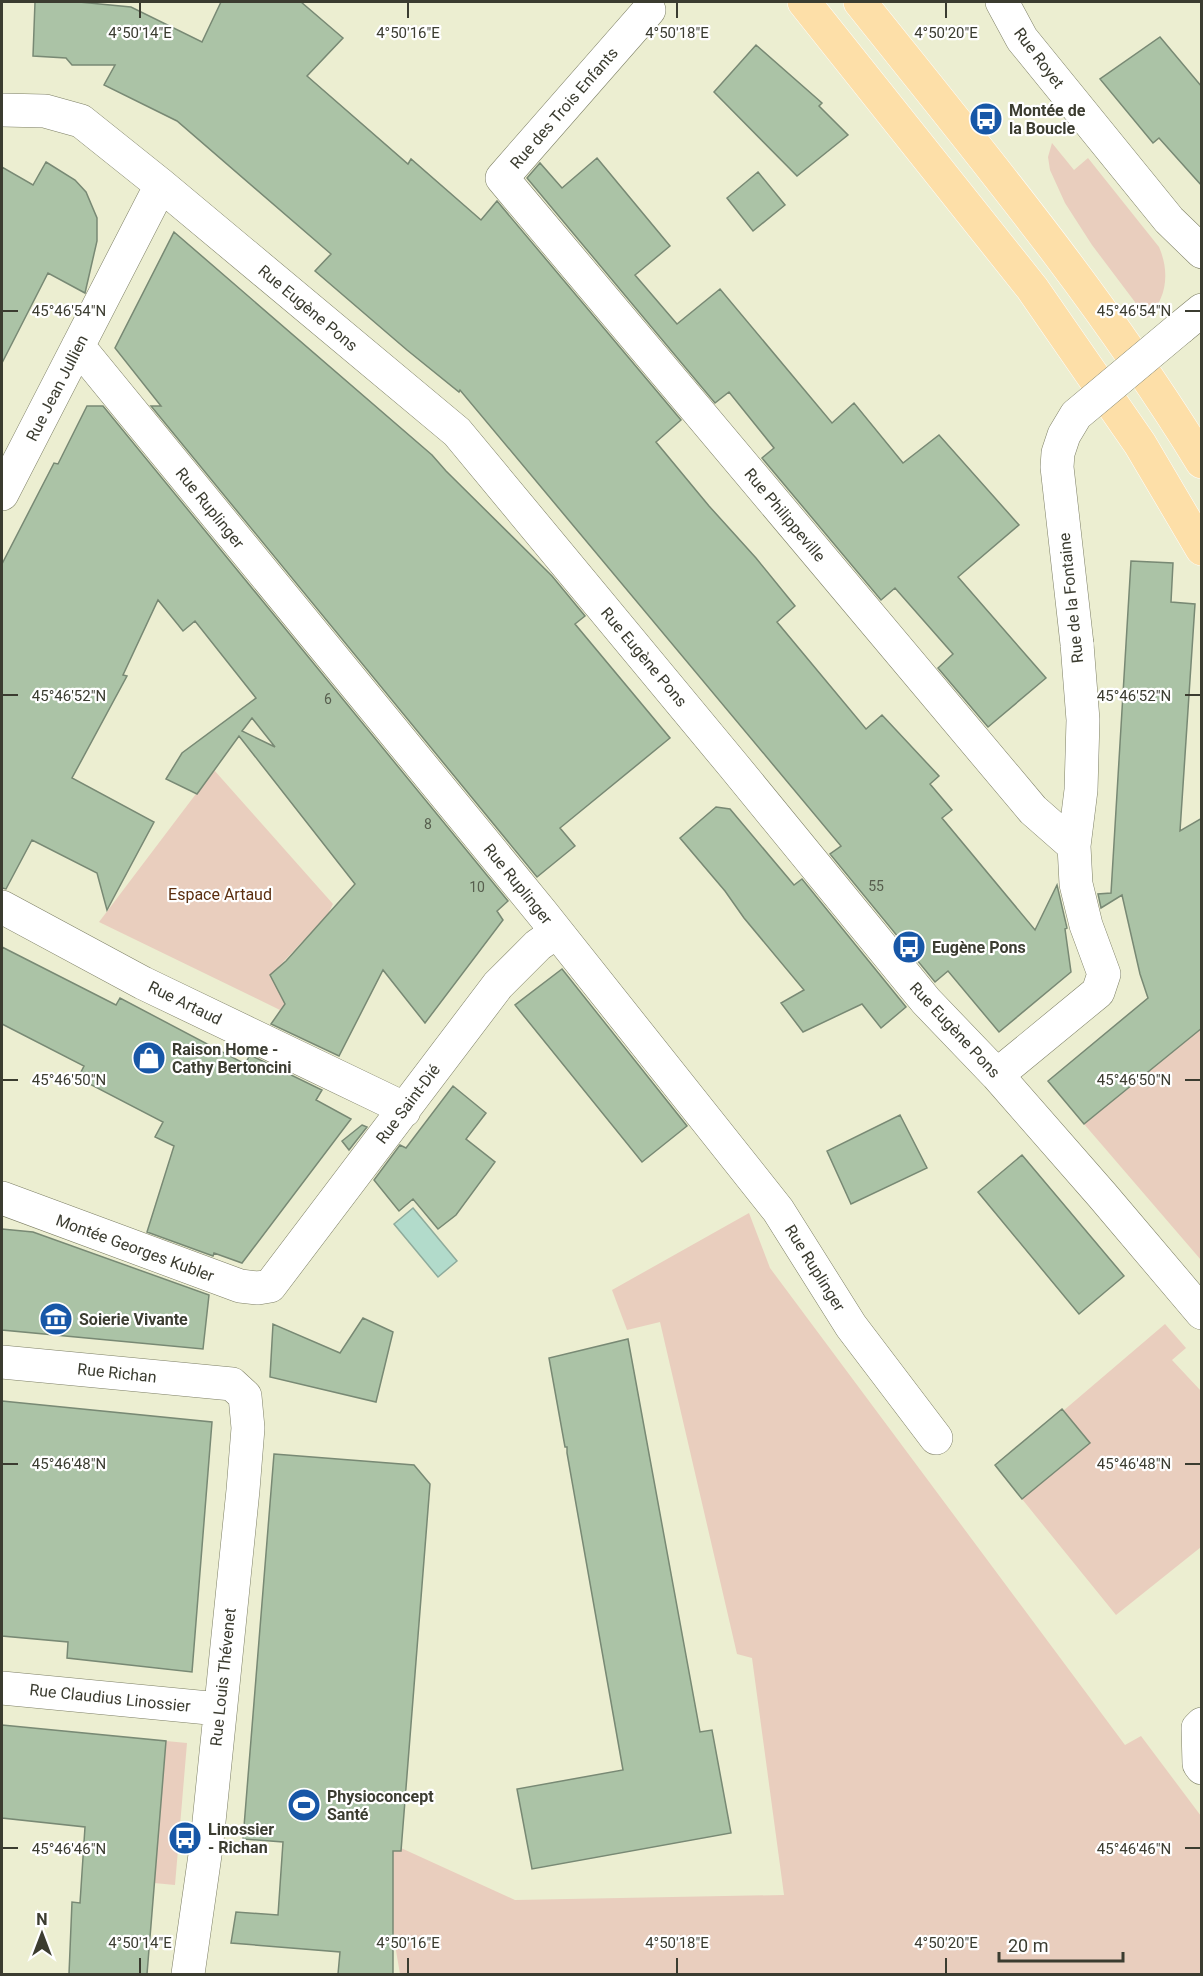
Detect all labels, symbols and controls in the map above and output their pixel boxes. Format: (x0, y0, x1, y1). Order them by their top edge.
text: 4°50'14"E (108, 24, 172, 42)
text: 4°50'16"E (376, 24, 440, 42)
text: 4°50'18"E (645, 24, 709, 42)
text: 4°50'20"E (914, 24, 978, 42)
street label: Rue Royet (1010, 24, 1068, 92)
street label: Rue des Trois Enfants (506, 43, 622, 173)
bus stop icon: Montée de la Boucle (968, 101, 1004, 137)
place label: Montée de la Boucle (1009, 101, 1086, 138)
street label: Rue Eugène Pons (254, 261, 362, 355)
text: 45°46'54"N (32, 302, 106, 320)
text: 45°46'54"N (1097, 302, 1171, 320)
street label: Rue Jean Jullien (22, 332, 92, 444)
street label: Rue Ruplinger (172, 464, 249, 553)
street label: Rue Philippeville (740, 464, 830, 566)
street label: Rue de la Fontaine (1055, 532, 1087, 664)
street label: Rue Eugène Pons (597, 603, 691, 711)
text: 45°46'52"N (32, 687, 106, 705)
text: 45°46'52"N (1097, 687, 1171, 705)
house number: 6 (324, 691, 332, 707)
house number: 8 (424, 816, 432, 832)
street label: Rue Ruplinger (480, 840, 557, 929)
house number: 55 (868, 878, 884, 894)
house number: 10 (469, 879, 485, 895)
park label: Espace Artaud (168, 885, 272, 904)
bus stop icon: Eugène Pons (891, 929, 927, 965)
place label: Eugène Pons (932, 938, 1026, 957)
street label: Rue Artaud (145, 977, 225, 1029)
street label: Rue Eugène Pons (906, 978, 1004, 1082)
shop icon: Raison Home - Cathy Bertoncini (131, 1040, 167, 1076)
place label: Raison Home - Cathy Bertoncini (172, 1040, 292, 1077)
street label: Rue Saint-Dié (372, 1061, 444, 1147)
text: 45°46'50"N (32, 1071, 106, 1089)
text: 45°46'50"N (1097, 1071, 1171, 1089)
street label: Montée Georges Kubler (53, 1211, 217, 1286)
street label: Rue Ruplinger (781, 1221, 849, 1315)
museum icon: Soierie Vivante (38, 1301, 74, 1337)
place label: Soierie Vivante (79, 1310, 188, 1329)
street label: Rue Richan (76, 1359, 158, 1387)
text: 45°46'48"N (32, 1455, 106, 1473)
text: 45°46'48"N (1097, 1455, 1171, 1473)
street label: Rue Louis Thévenet (206, 1607, 240, 1747)
street label: Rue Claudius Linossier (29, 1680, 192, 1716)
sports icon: Physioconcept Santé (286, 1787, 322, 1823)
place label: Physioconcept Santé (327, 1787, 434, 1824)
bus stop icon: Linossier - Richan (167, 1820, 203, 1856)
place label: Linossier - Richan (208, 1820, 274, 1857)
text: 45°46'46"N (32, 1840, 106, 1858)
text: 45°46'46"N (1097, 1840, 1171, 1858)
north arrow (12, 1904, 72, 1964)
text: N (36, 1910, 48, 1929)
scale bar (999, 1925, 1124, 1963)
text: 4°50'14"E (108, 1934, 172, 1952)
text: 4°50'16"E (376, 1934, 440, 1952)
text: 4°50'18"E (645, 1934, 709, 1952)
text: 4°50'20"E (914, 1934, 978, 1952)
text: 20 m (1008, 1935, 1048, 1956)

